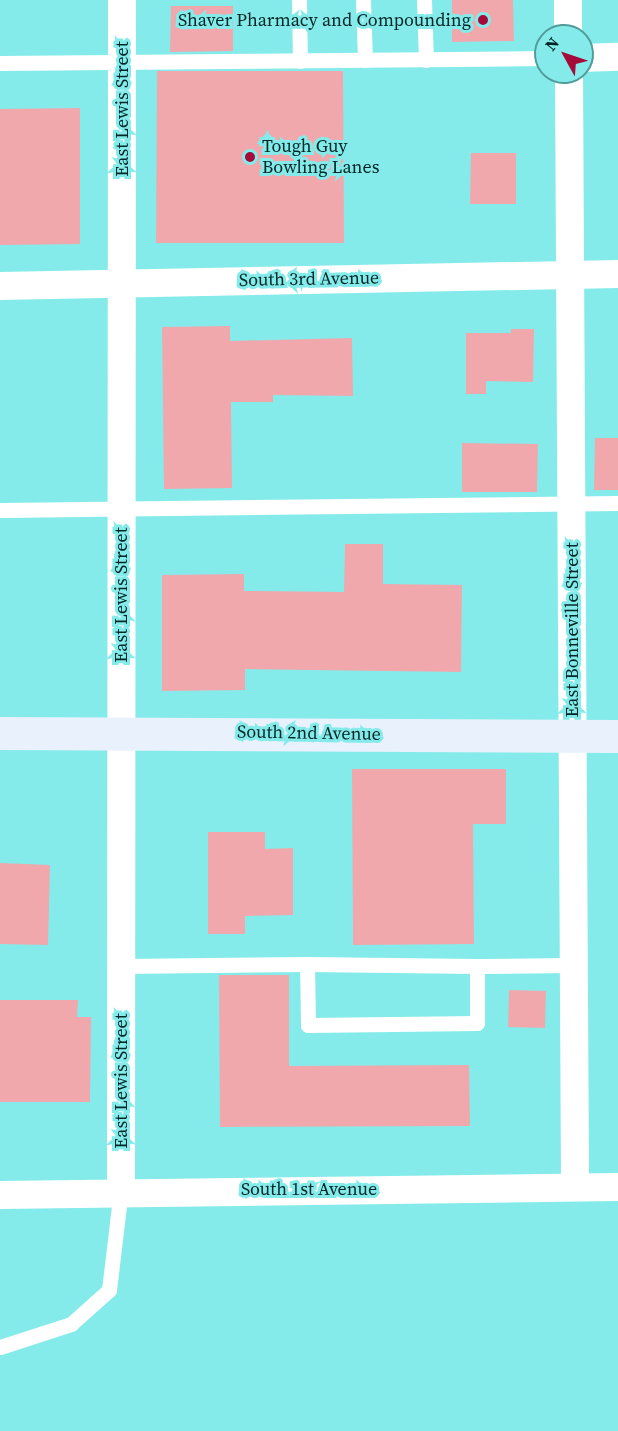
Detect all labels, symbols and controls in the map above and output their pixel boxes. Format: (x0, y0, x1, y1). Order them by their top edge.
place label: Shaver Pharmacy and Compounding (178, 9, 471, 31)
marker: Shaver Pharmacy and Compounding (476, 13, 490, 27)
north arrow (534, 24, 594, 84)
text: N (540, 32, 564, 55)
street label: East Lewis Street (111, 41, 133, 177)
place label: Tough Guy Bowling Lanes (262, 136, 379, 178)
marker: Tough Guy Bowling Lanes (243, 150, 257, 164)
street label: South 3rd Avenue (239, 267, 379, 291)
street label: East Lewis Street (110, 527, 132, 663)
street label: East Bonneville Street (561, 543, 583, 717)
street label: South 2nd Avenue (237, 721, 381, 745)
street label: East Lewis Street (110, 1013, 132, 1149)
street label: South 1st Avenue (241, 1178, 377, 1200)

